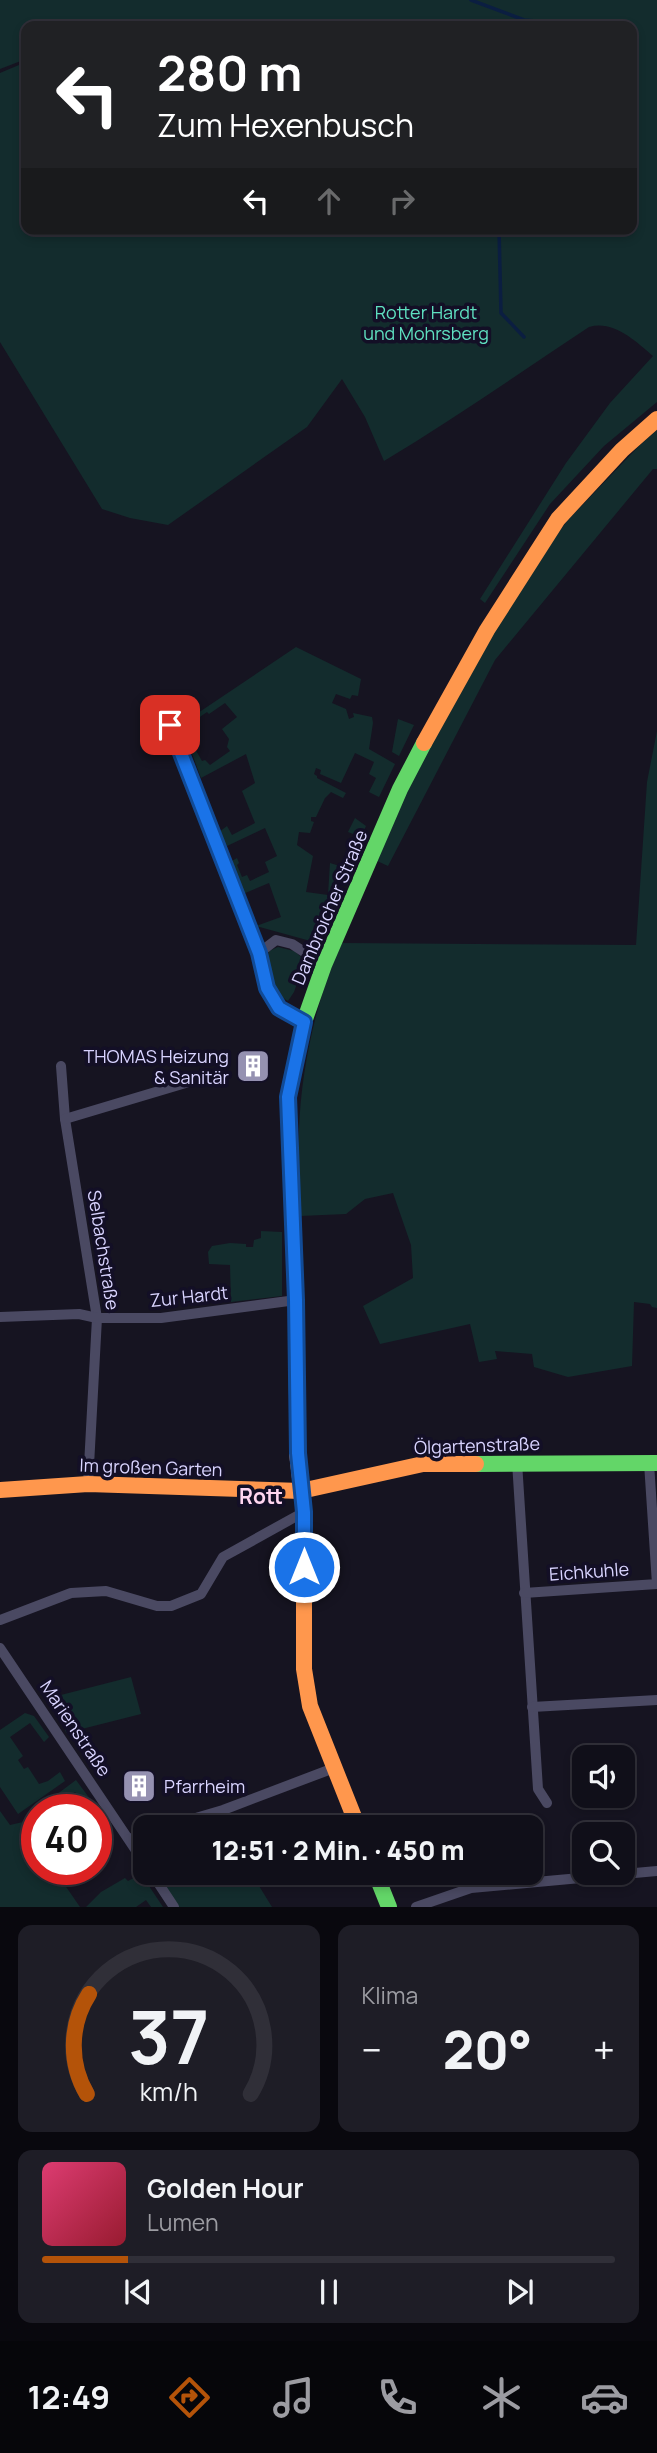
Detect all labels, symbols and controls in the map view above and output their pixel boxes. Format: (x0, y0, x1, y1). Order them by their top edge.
text: 280 m (157, 39, 302, 106)
icon: left (42, 49, 133, 140)
text: Zum Hexenbusch (157, 103, 414, 147)
icon: left (237, 182, 275, 220)
icon: ahead (310, 182, 348, 220)
icon: right (383, 182, 421, 220)
park label: Rotter Hardt und Mohrsberg (363, 300, 489, 345)
pin (140, 695, 200, 755)
icon: arrive (151, 706, 189, 744)
street label: Dambroicher Straße (285, 826, 373, 988)
place label: THOMAS Heizung & Sanitär (83, 1044, 230, 1089)
building icon: THOMAS Heizung & Sanitär (234, 1047, 272, 1085)
street label: Selbachstraße (83, 1188, 125, 1312)
street label: Zur Hardt (149, 1280, 229, 1312)
street label: Ölgartenstraße (413, 1431, 541, 1459)
street label: Im großen Garten (79, 1453, 223, 1481)
district label: Rott (239, 1482, 283, 1510)
position arrow (267, 1530, 341, 1604)
street label: Eichkuhle (548, 1556, 630, 1586)
street label: Marienstraße (35, 1675, 117, 1781)
map controls (572, 1745, 635, 1885)
button: sound (572, 1745, 635, 1808)
building icon: Pfarrheim (120, 1767, 158, 1805)
place label: Pfarrheim (164, 1774, 245, 1798)
speed limit sign: 40 (21, 1794, 112, 1885)
button: search (572, 1822, 635, 1885)
text: 12:51 · 2 Min. · 450 m (212, 1832, 464, 1868)
text: Klima (362, 1979, 418, 2011)
text: 37 (128, 1987, 209, 2087)
text: 20° (443, 2014, 532, 2085)
text: − (362, 2023, 382, 2075)
text: + (593, 2023, 615, 2075)
text: km/h (140, 2074, 198, 2109)
text: Golden Hour (147, 2170, 304, 2206)
text: Lumen (147, 2206, 219, 2238)
icon: previous (119, 2273, 157, 2311)
icon: pause (310, 2273, 348, 2311)
icon: next (501, 2273, 539, 2311)
icon: directions (165, 2373, 214, 2422)
icon: music (269, 2373, 318, 2422)
icon: phone (373, 2373, 422, 2422)
icon: climate (477, 2373, 526, 2422)
icon: car (580, 2373, 629, 2422)
text: 12:49 (27, 2375, 110, 2419)

